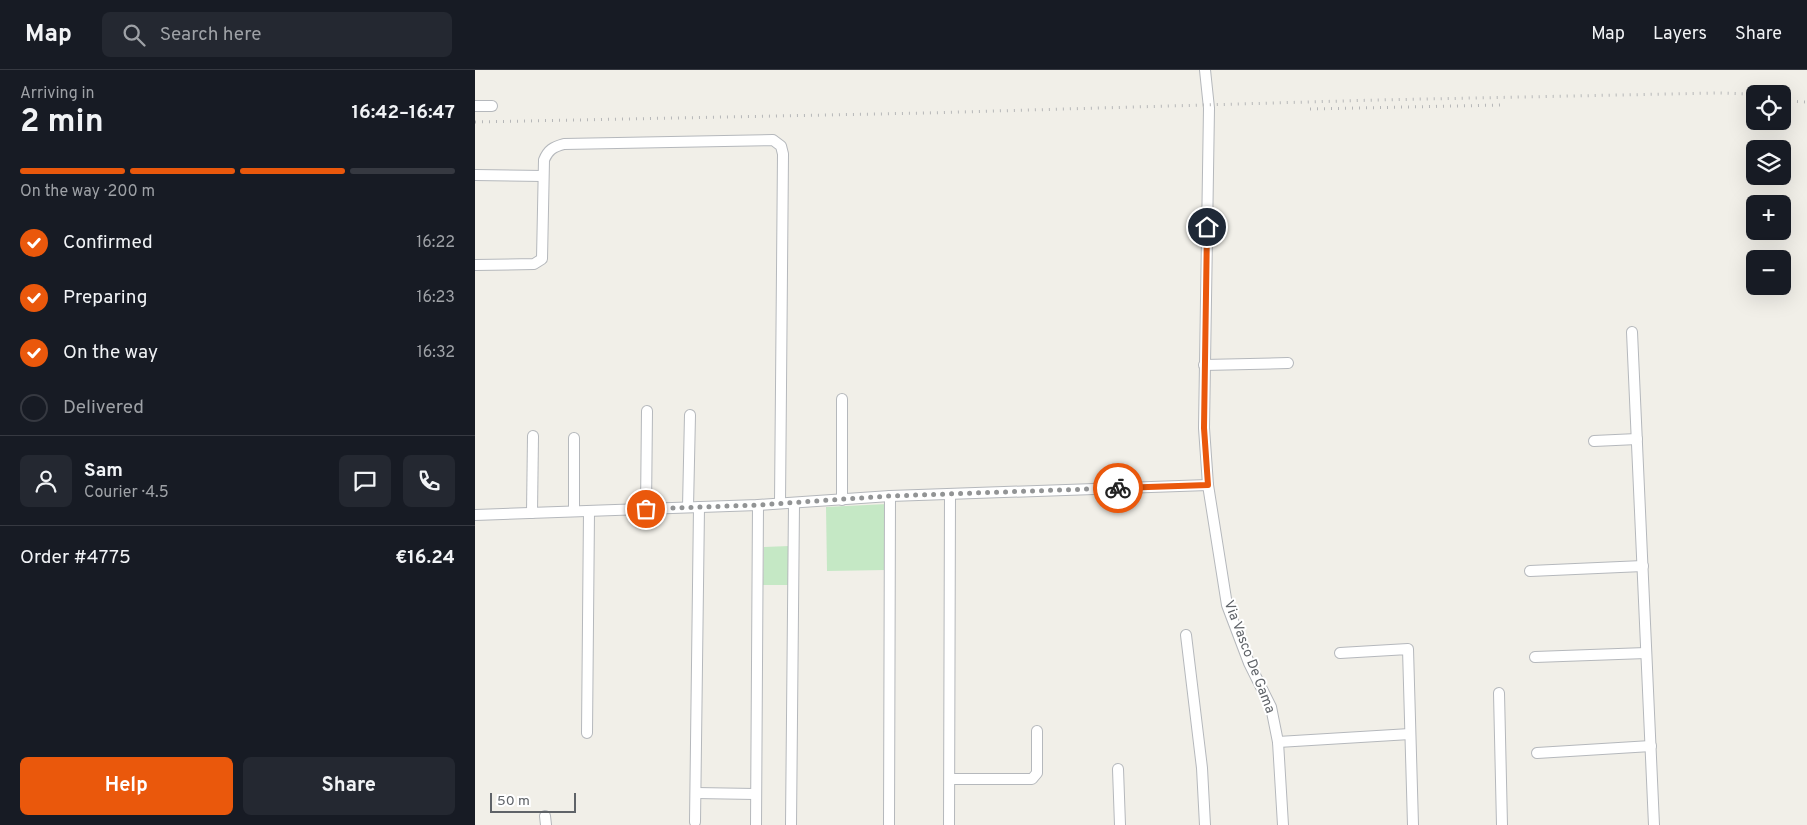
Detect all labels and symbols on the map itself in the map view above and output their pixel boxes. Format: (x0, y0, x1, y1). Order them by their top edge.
pin (1186, 206, 1228, 248)
courier (1093, 463, 1143, 513)
pin (625, 488, 667, 530)
street label: Via Vasco De Gama (1220, 598, 1278, 716)
scale bar (490, 790, 576, 813)

